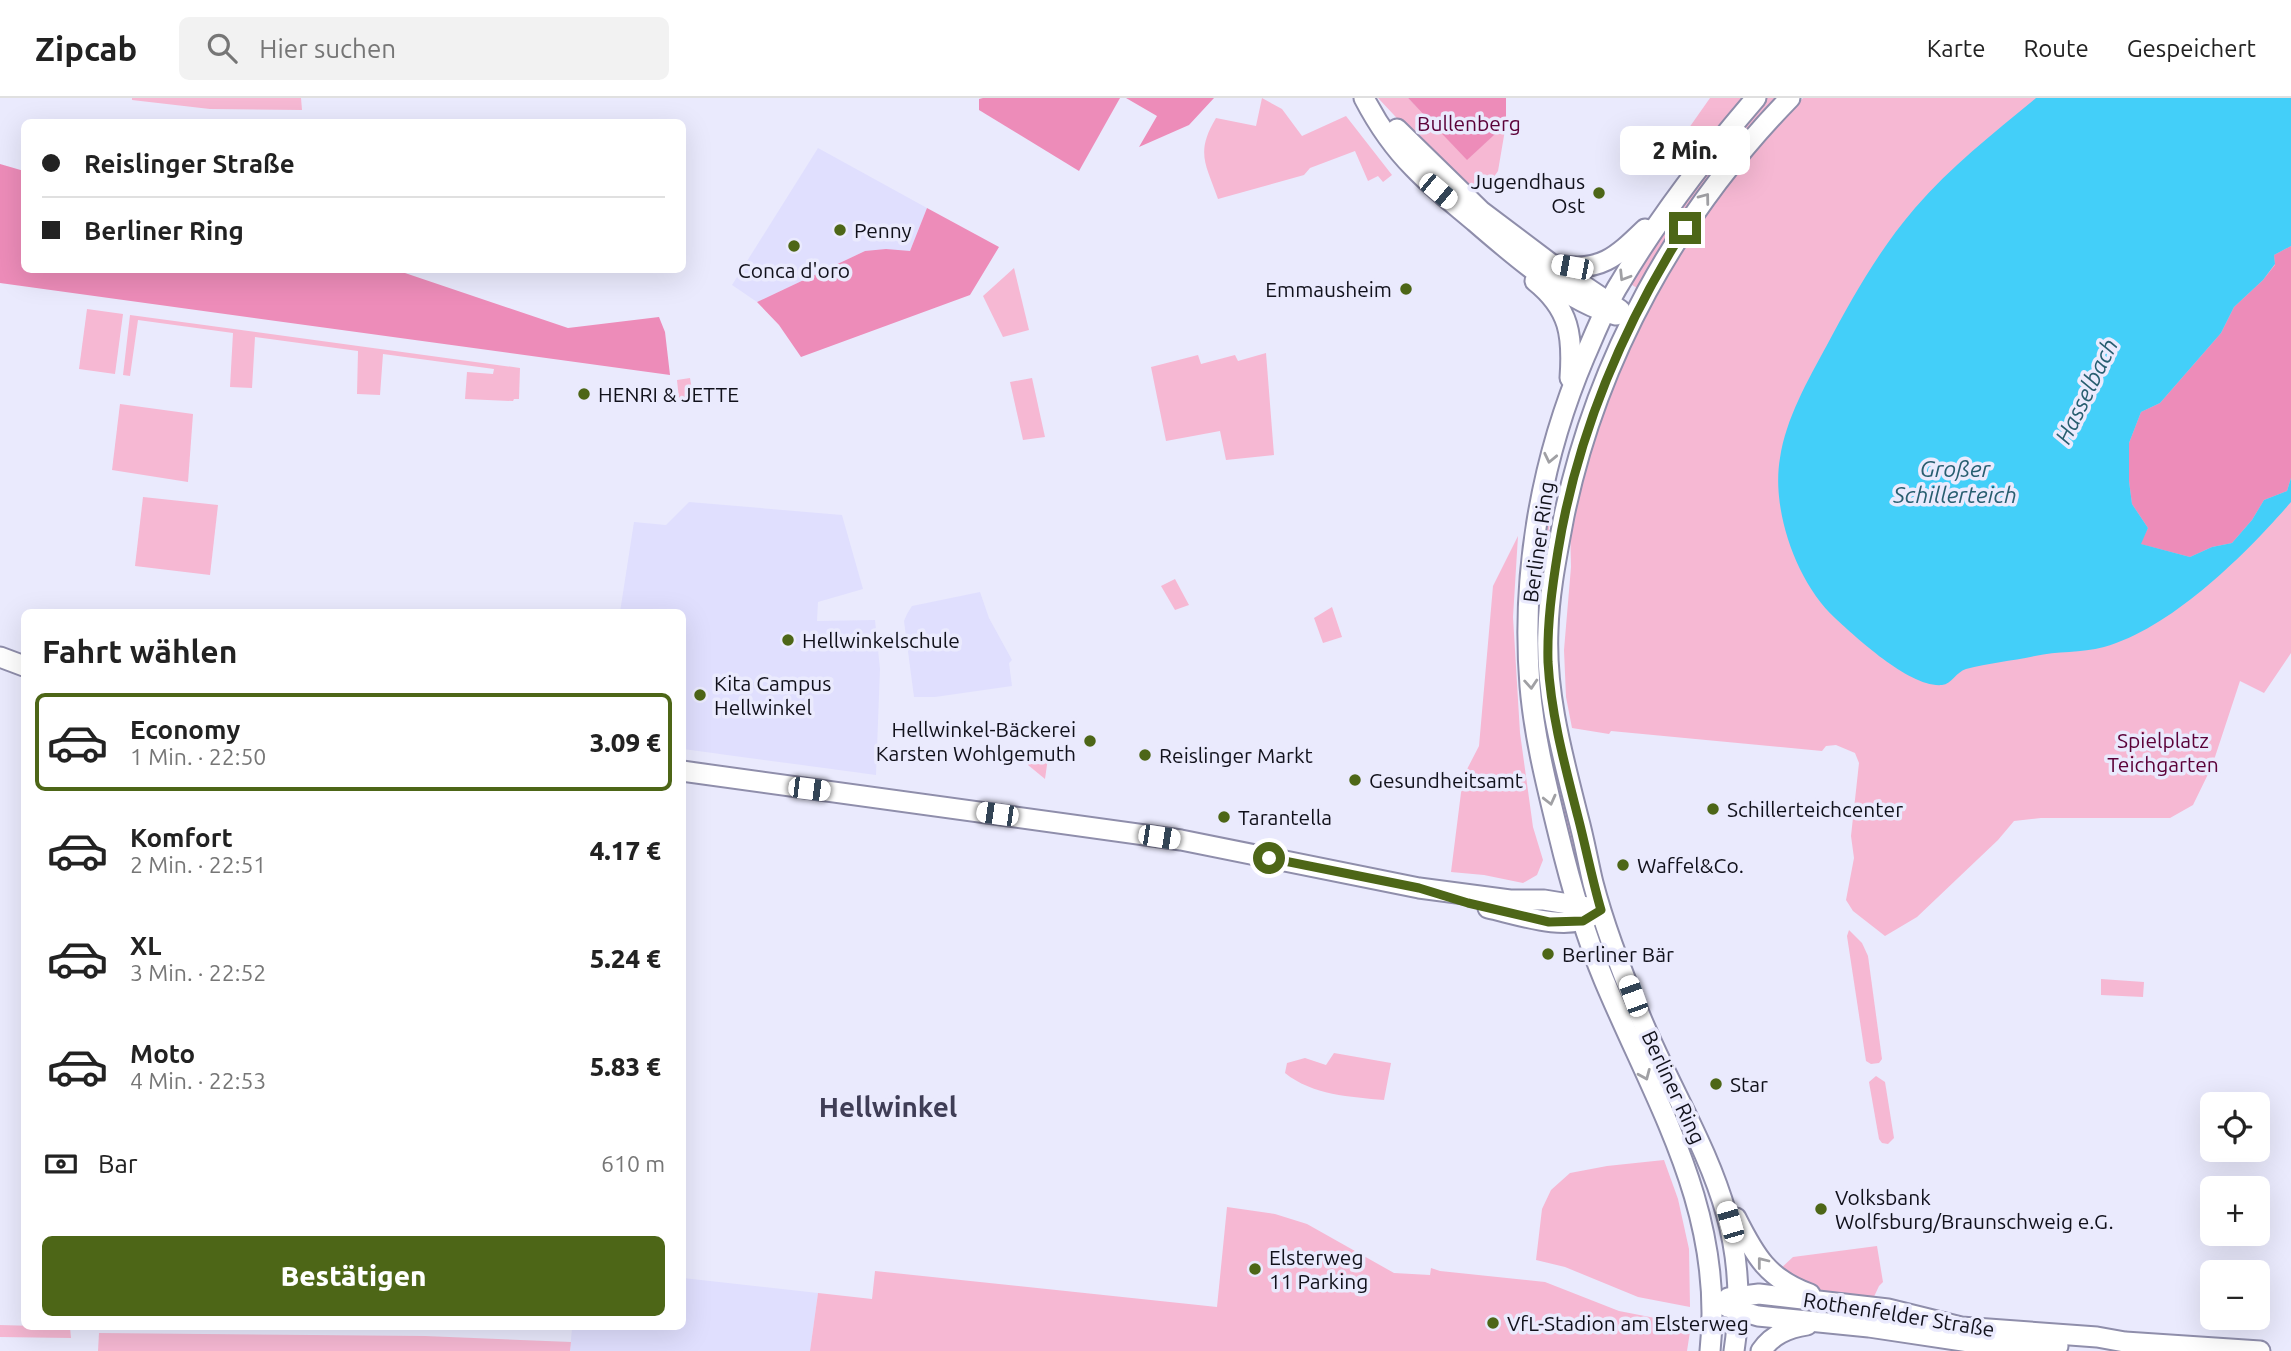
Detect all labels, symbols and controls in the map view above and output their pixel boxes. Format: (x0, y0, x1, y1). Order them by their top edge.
search box (179, 17, 669, 80)
icon: search (203, 29, 241, 67)
text: Zipcab (35, 30, 137, 67)
text: Hier suchen (259, 34, 396, 63)
text: Karte (1927, 35, 1985, 62)
text: Route (2023, 35, 2089, 62)
text: Gespeichert (2127, 35, 2256, 62)
park label: Bullenberg (1417, 111, 1521, 135)
callout: 2 Min. (1620, 127, 1750, 176)
text: 2 Min. (1653, 138, 1717, 163)
text: Reislinger Straße (84, 149, 295, 178)
car (1416, 169, 1461, 213)
place label: Jugendhaus Ost (1471, 169, 1585, 217)
marker: Jugendhaus Ost (1591, 185, 1607, 201)
one-way arrow (1697, 193, 1710, 206)
route end (1669, 212, 1701, 244)
text: Berliner Ring (84, 216, 244, 245)
place label: Penny (854, 218, 912, 242)
marker: Penny (832, 222, 848, 238)
marker: Conca d'oro (786, 238, 802, 254)
car (1550, 253, 1595, 281)
place label: Conca d'oro (738, 258, 850, 282)
one-way arrow (1620, 268, 1633, 281)
place label: Emmausheim (1265, 277, 1392, 301)
marker: Emmausheim (1398, 281, 1414, 297)
water label: Hasselbach (2050, 334, 2122, 448)
place label: HENRI & JETTE (598, 382, 739, 406)
marker: HENRI & JETTE (576, 386, 592, 402)
one-way arrow (1544, 452, 1559, 464)
water label: Großer Schillerteich (1892, 456, 2017, 507)
street label: Berliner Ring (1518, 480, 1558, 604)
place label: Hellwinkelschule (802, 628, 960, 652)
marker: Hellwinkelschule (780, 632, 796, 648)
text: Fahrt wählen (42, 633, 237, 669)
place label: Kita Campus Hellwinkel (714, 671, 831, 719)
one-way arrow (1523, 679, 1538, 690)
marker: Kita Campus Hellwinkel (692, 687, 708, 703)
icon: car (46, 711, 109, 774)
text: Economy (130, 715, 240, 744)
place label: Hellwinkel-Bäckerei Karsten Wohlgemuth (876, 717, 1076, 765)
text: 3.09 € (590, 728, 661, 757)
park label: Spielplatz Teichgarten (2107, 728, 2219, 776)
marker: Hellwinkel-Bäckerei Karsten Wohlgemuth (1082, 733, 1098, 749)
place label: Reislinger Markt (1159, 743, 1313, 767)
text: 1 Min. · 22:50 (130, 744, 266, 769)
marker: Reislinger Markt (1137, 747, 1153, 763)
place label: Gesundheitsamt (1369, 768, 1523, 792)
marker: Gesundheitsamt (1347, 772, 1363, 788)
car (787, 776, 832, 802)
one-way arrow (1542, 794, 1556, 806)
place label: Schillerteichcenter (1727, 797, 1903, 821)
car (975, 801, 1020, 827)
marker: Schillerteichcenter (1705, 801, 1721, 817)
place label: Tarantella (1238, 805, 1332, 829)
marker: Tarantella (1216, 809, 1232, 825)
icon: car (46, 819, 109, 882)
text: Komfort (130, 823, 233, 852)
car (1137, 823, 1182, 851)
text: 4.17 € (590, 836, 661, 865)
route start (1253, 842, 1285, 874)
text: 2 Min. · 22:51 (130, 852, 266, 877)
place label: Waffel&Co. (1637, 853, 1744, 877)
marker: Waffel&Co. (1615, 857, 1631, 873)
icon: car (46, 927, 109, 990)
text: XL (130, 931, 161, 960)
place label: Berliner Bär (1562, 942, 1674, 966)
text: 5.24 € (590, 944, 661, 973)
marker: Berliner Bär (1540, 946, 1556, 962)
text: 3 Min. · 22:52 (130, 960, 266, 985)
car (1616, 973, 1651, 1019)
street label: Berliner Ring (1637, 1027, 1711, 1147)
icon: car (46, 1035, 109, 1098)
text: Moto (130, 1039, 195, 1068)
text: 5.83 € (590, 1052, 661, 1081)
text: 4 Min. · 22:53 (130, 1068, 266, 1093)
one-way arrow (1637, 1068, 1651, 1080)
place label: Star (1730, 1072, 1768, 1096)
marker: Star (1708, 1076, 1724, 1092)
district label: Hellwinkel (819, 1091, 957, 1122)
map controls (2200, 1092, 2270, 1330)
button: locate (2200, 1092, 2270, 1162)
icon: cash (42, 1145, 80, 1183)
text: Bar (98, 1149, 138, 1178)
text: 610 m (601, 1151, 665, 1176)
button: + (2200, 1176, 2270, 1246)
place label: Volksbank Wolfsburg/Braunschweig e.G. (1835, 1185, 2114, 1233)
car (1715, 1199, 1746, 1245)
marker: Volksbank Wolfsburg/Braunschweig e.G. (1813, 1201, 1829, 1217)
button: Bestätigen (42, 1236, 665, 1316)
place label: Elsterweg 11 Parking (1269, 1245, 1368, 1293)
one-way arrow (1757, 1257, 1770, 1269)
button: − (2200, 1260, 2270, 1330)
marker: Elsterweg 11 Parking (1247, 1261, 1263, 1277)
street label: Rothenfelder Straße (1802, 1287, 1996, 1341)
place label: VfL-Stadion am Elsterweg (1507, 1311, 1749, 1335)
marker: VfL-Stadion am Elsterweg (1485, 1315, 1501, 1331)

